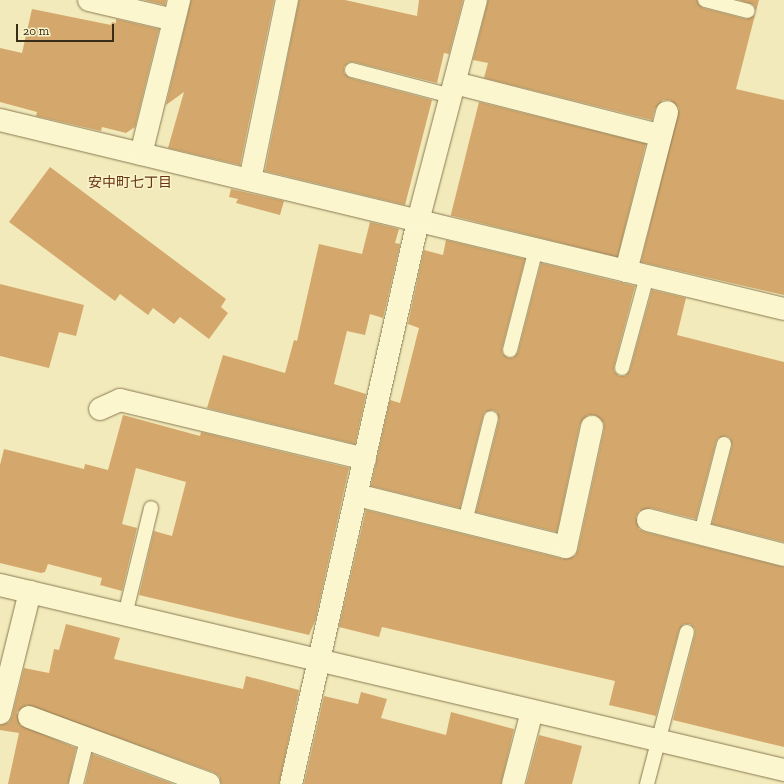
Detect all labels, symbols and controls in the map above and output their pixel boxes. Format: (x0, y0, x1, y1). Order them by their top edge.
scale bar (18, 16, 116, 42)
text: 20 m (23, 24, 49, 38)
district label: 安中町七丁目 (88, 175, 172, 191)

